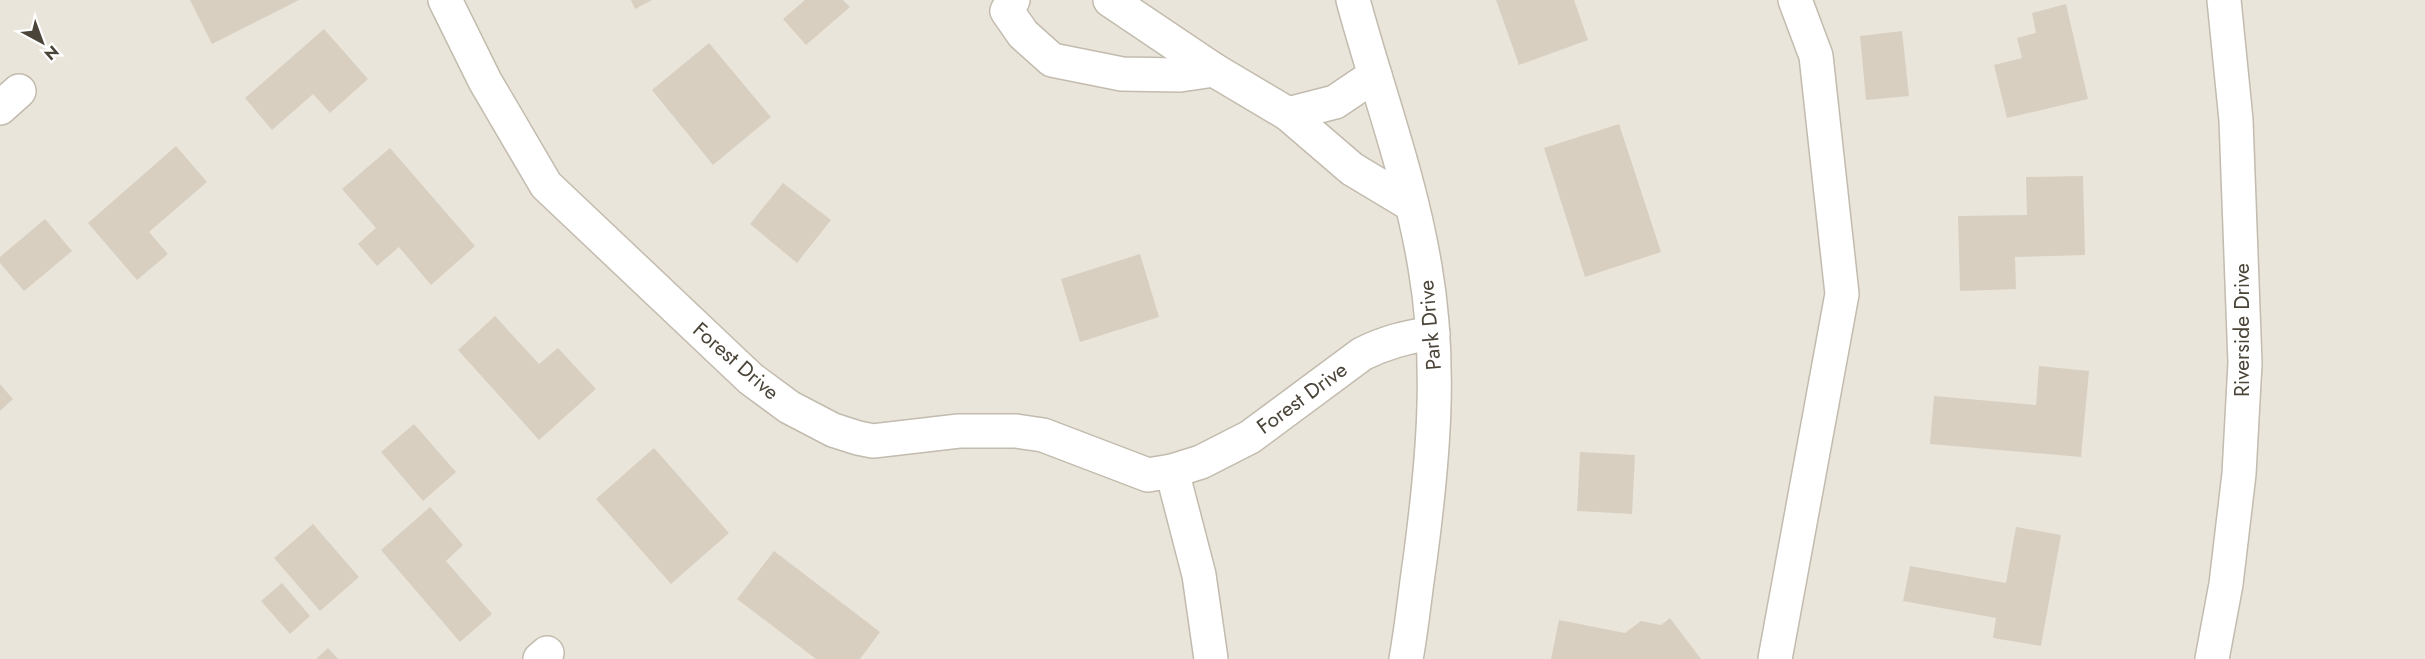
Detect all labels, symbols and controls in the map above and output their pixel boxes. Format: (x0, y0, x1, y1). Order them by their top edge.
north arrow (12, 12, 72, 72)
text: N (39, 40, 64, 66)
street label: Riverside Drive (2227, 263, 2257, 397)
street label: Park Drive (1411, 278, 1449, 371)
street label: Forest Drive (686, 315, 786, 407)
street label: Forest Drive (1250, 355, 1354, 441)

